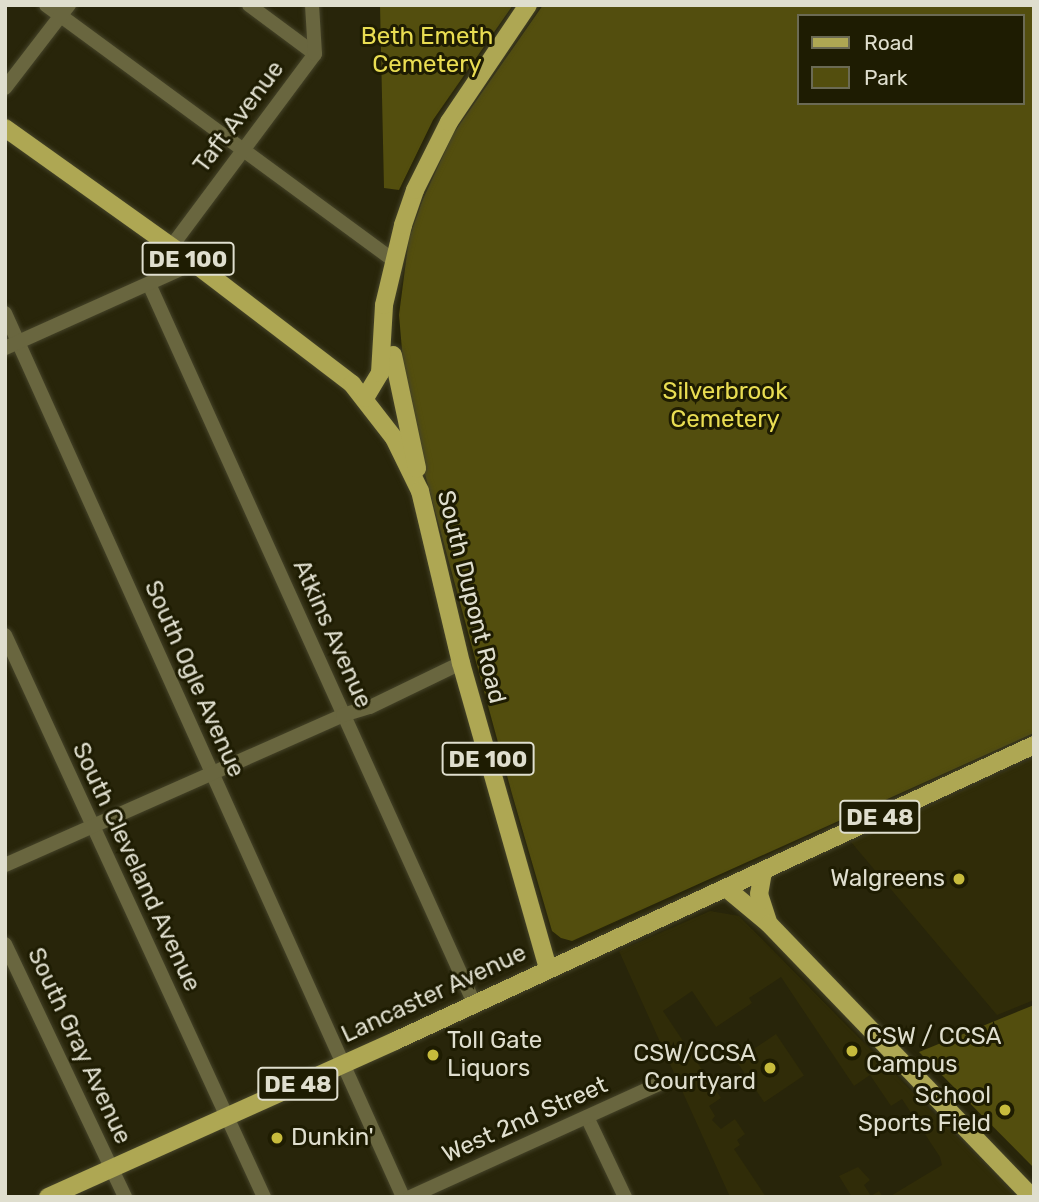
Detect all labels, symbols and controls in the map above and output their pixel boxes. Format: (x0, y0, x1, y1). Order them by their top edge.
legend (797, 14, 1025, 105)
park label: Beth Emeth Cemetery (361, 23, 493, 79)
text: Road (864, 30, 914, 55)
street label: Taft Avenue (187, 55, 291, 179)
text: Park (864, 65, 908, 90)
road number: DE 100 (141, 240, 235, 278)
park label: Silverbrook Cemetery (662, 378, 788, 434)
street label: South Dupont Road (431, 487, 511, 707)
street label: Atkins Avenue (286, 555, 378, 713)
street label: South Ogle Avenue (138, 576, 250, 782)
street label: South Cleveland Avenue (65, 738, 207, 996)
road number: DE 100 (441, 740, 535, 778)
road number: DE 48 (838, 797, 922, 836)
place label: Walgreens (830, 865, 945, 893)
marker: Walgreens (951, 871, 967, 887)
street label: Lancaster Avenue (336, 938, 532, 1050)
street label: South Gray Avenue (21, 943, 137, 1149)
place label: CSW / CCSA Campus (866, 1023, 1002, 1079)
place label: Toll Gate Liquors (447, 1027, 542, 1083)
place label: CSW/CCSA Courtyard (633, 1040, 756, 1096)
marker: CSW / CCSA Campus (844, 1043, 860, 1059)
marker: Toll Gate Liquors (425, 1047, 441, 1063)
marker: CSW/CCSA Courtyard (762, 1060, 778, 1076)
road number: DE 48 (256, 1064, 340, 1104)
street label: West 2nd Street (438, 1071, 612, 1169)
place label: School Sports Field (858, 1082, 991, 1138)
marker: School Sports Field (997, 1102, 1013, 1118)
place label: Dunkin' (291, 1124, 374, 1152)
marker: Dunkin' (269, 1130, 285, 1146)

